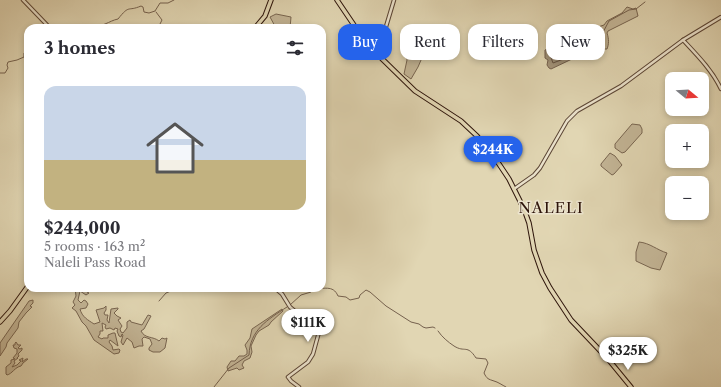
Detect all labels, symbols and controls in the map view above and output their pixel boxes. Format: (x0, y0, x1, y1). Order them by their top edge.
chip: Buy (338, 24, 392, 60)
chip: Rent (400, 24, 460, 60)
chip: Filters (468, 24, 538, 60)
chip: New (546, 24, 605, 60)
icon: filters (284, 37, 306, 59)
text: 3 homes (44, 38, 115, 58)
north arrow (665, 72, 709, 116)
map controls (665, 72, 709, 220)
icon: home (139, 112, 211, 184)
button: + (665, 124, 709, 168)
pin: $244K (465, 136, 521, 170)
text: $244K (473, 141, 513, 157)
button: − (665, 176, 709, 220)
district label: NALELI (518, 198, 584, 217)
text: $244,000 (44, 218, 121, 238)
text: 5 rooms · 163 m² (44, 238, 145, 254)
text: Naleli Pass Road (44, 254, 146, 270)
pin: $111K (280, 309, 336, 343)
text: $111K (290, 314, 326, 330)
pin: $325K (600, 337, 656, 371)
text: $325K (608, 342, 648, 358)

